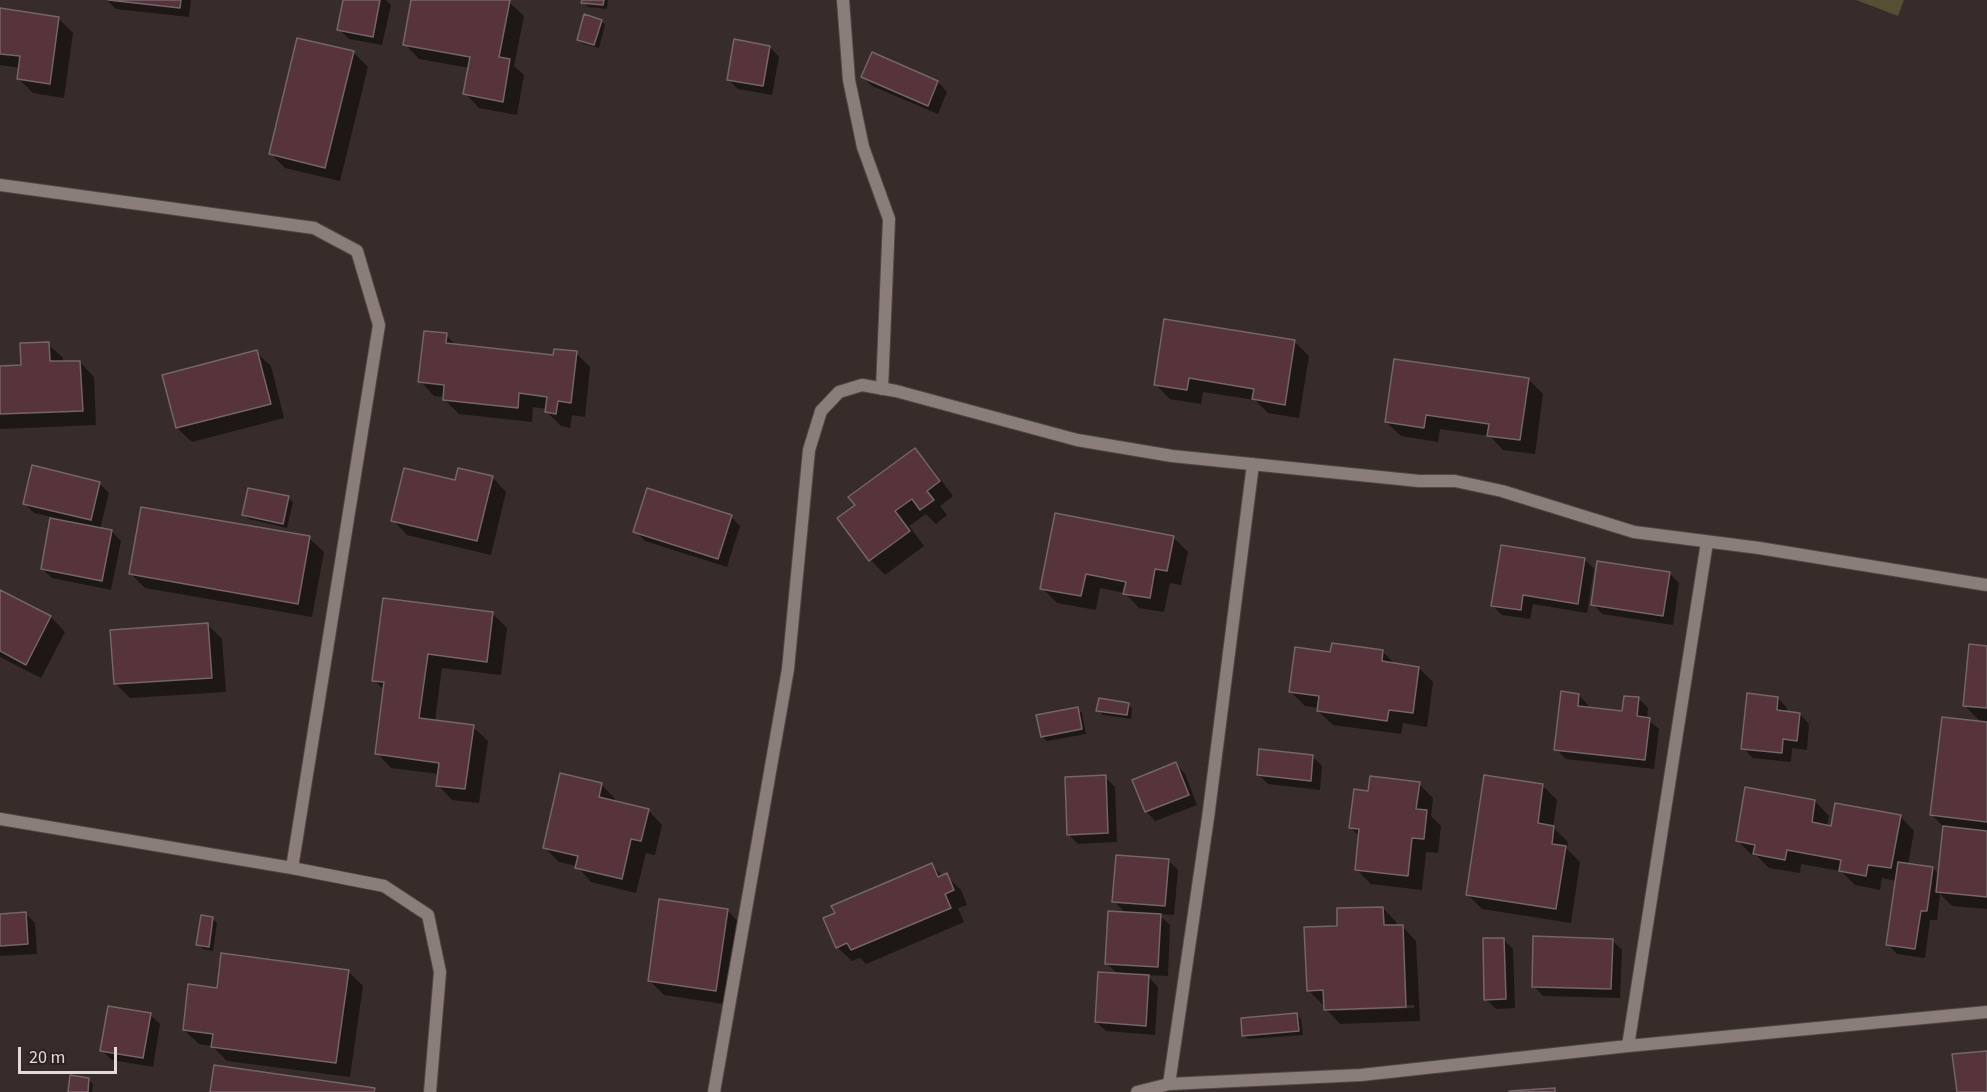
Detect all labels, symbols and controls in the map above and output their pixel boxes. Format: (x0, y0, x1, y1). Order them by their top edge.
scale bar (21, 1035, 120, 1073)
text: 20 m (29, 1045, 65, 1070)

